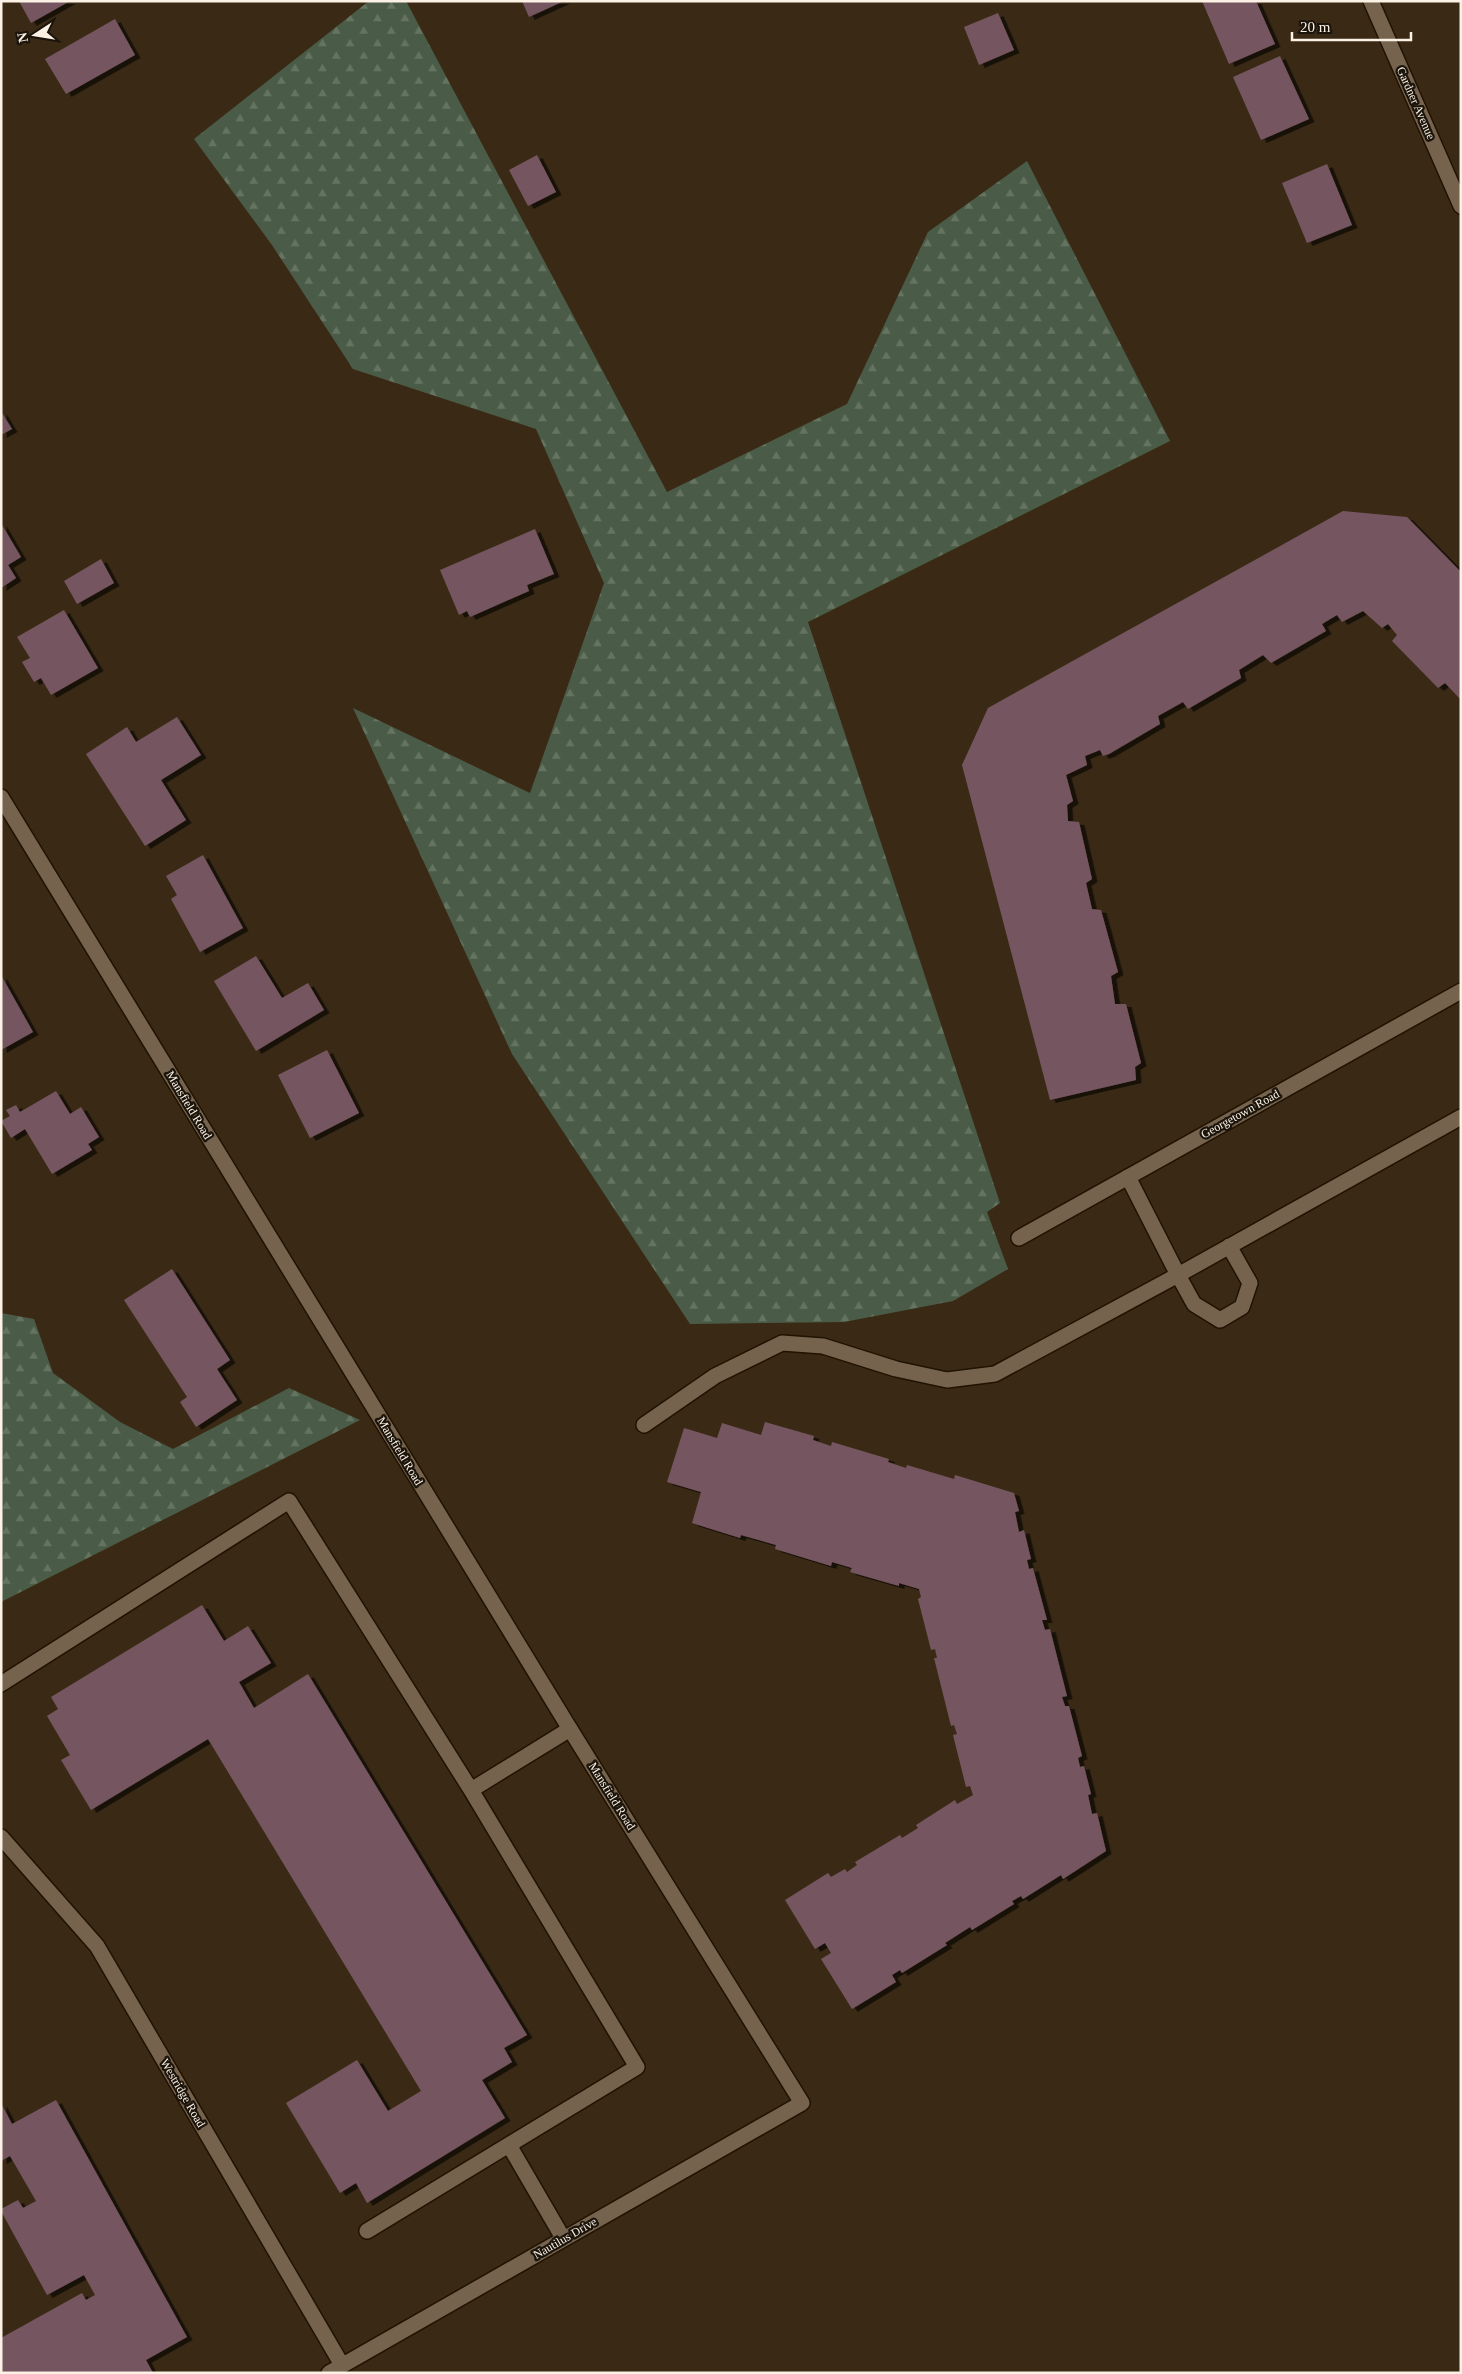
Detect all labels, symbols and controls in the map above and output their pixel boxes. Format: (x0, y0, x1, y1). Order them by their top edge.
north arrow (10, 10, 60, 60)
scale bar (1292, 10, 1411, 42)
text: 20 m (1300, 19, 1331, 35)
text: N (14, 31, 31, 44)
street label: Gardner Avenue (1394, 64, 1438, 142)
street label: Mansfield Road (163, 1068, 215, 1142)
street label: Georgetown Road (1198, 1087, 1282, 1141)
street label: Mansfield Road (374, 1414, 426, 1488)
street label: Mansfield Road (586, 1760, 638, 1832)
street label: Westridge Road (158, 2056, 208, 2130)
street label: Nautilus Drive (531, 2214, 599, 2262)

